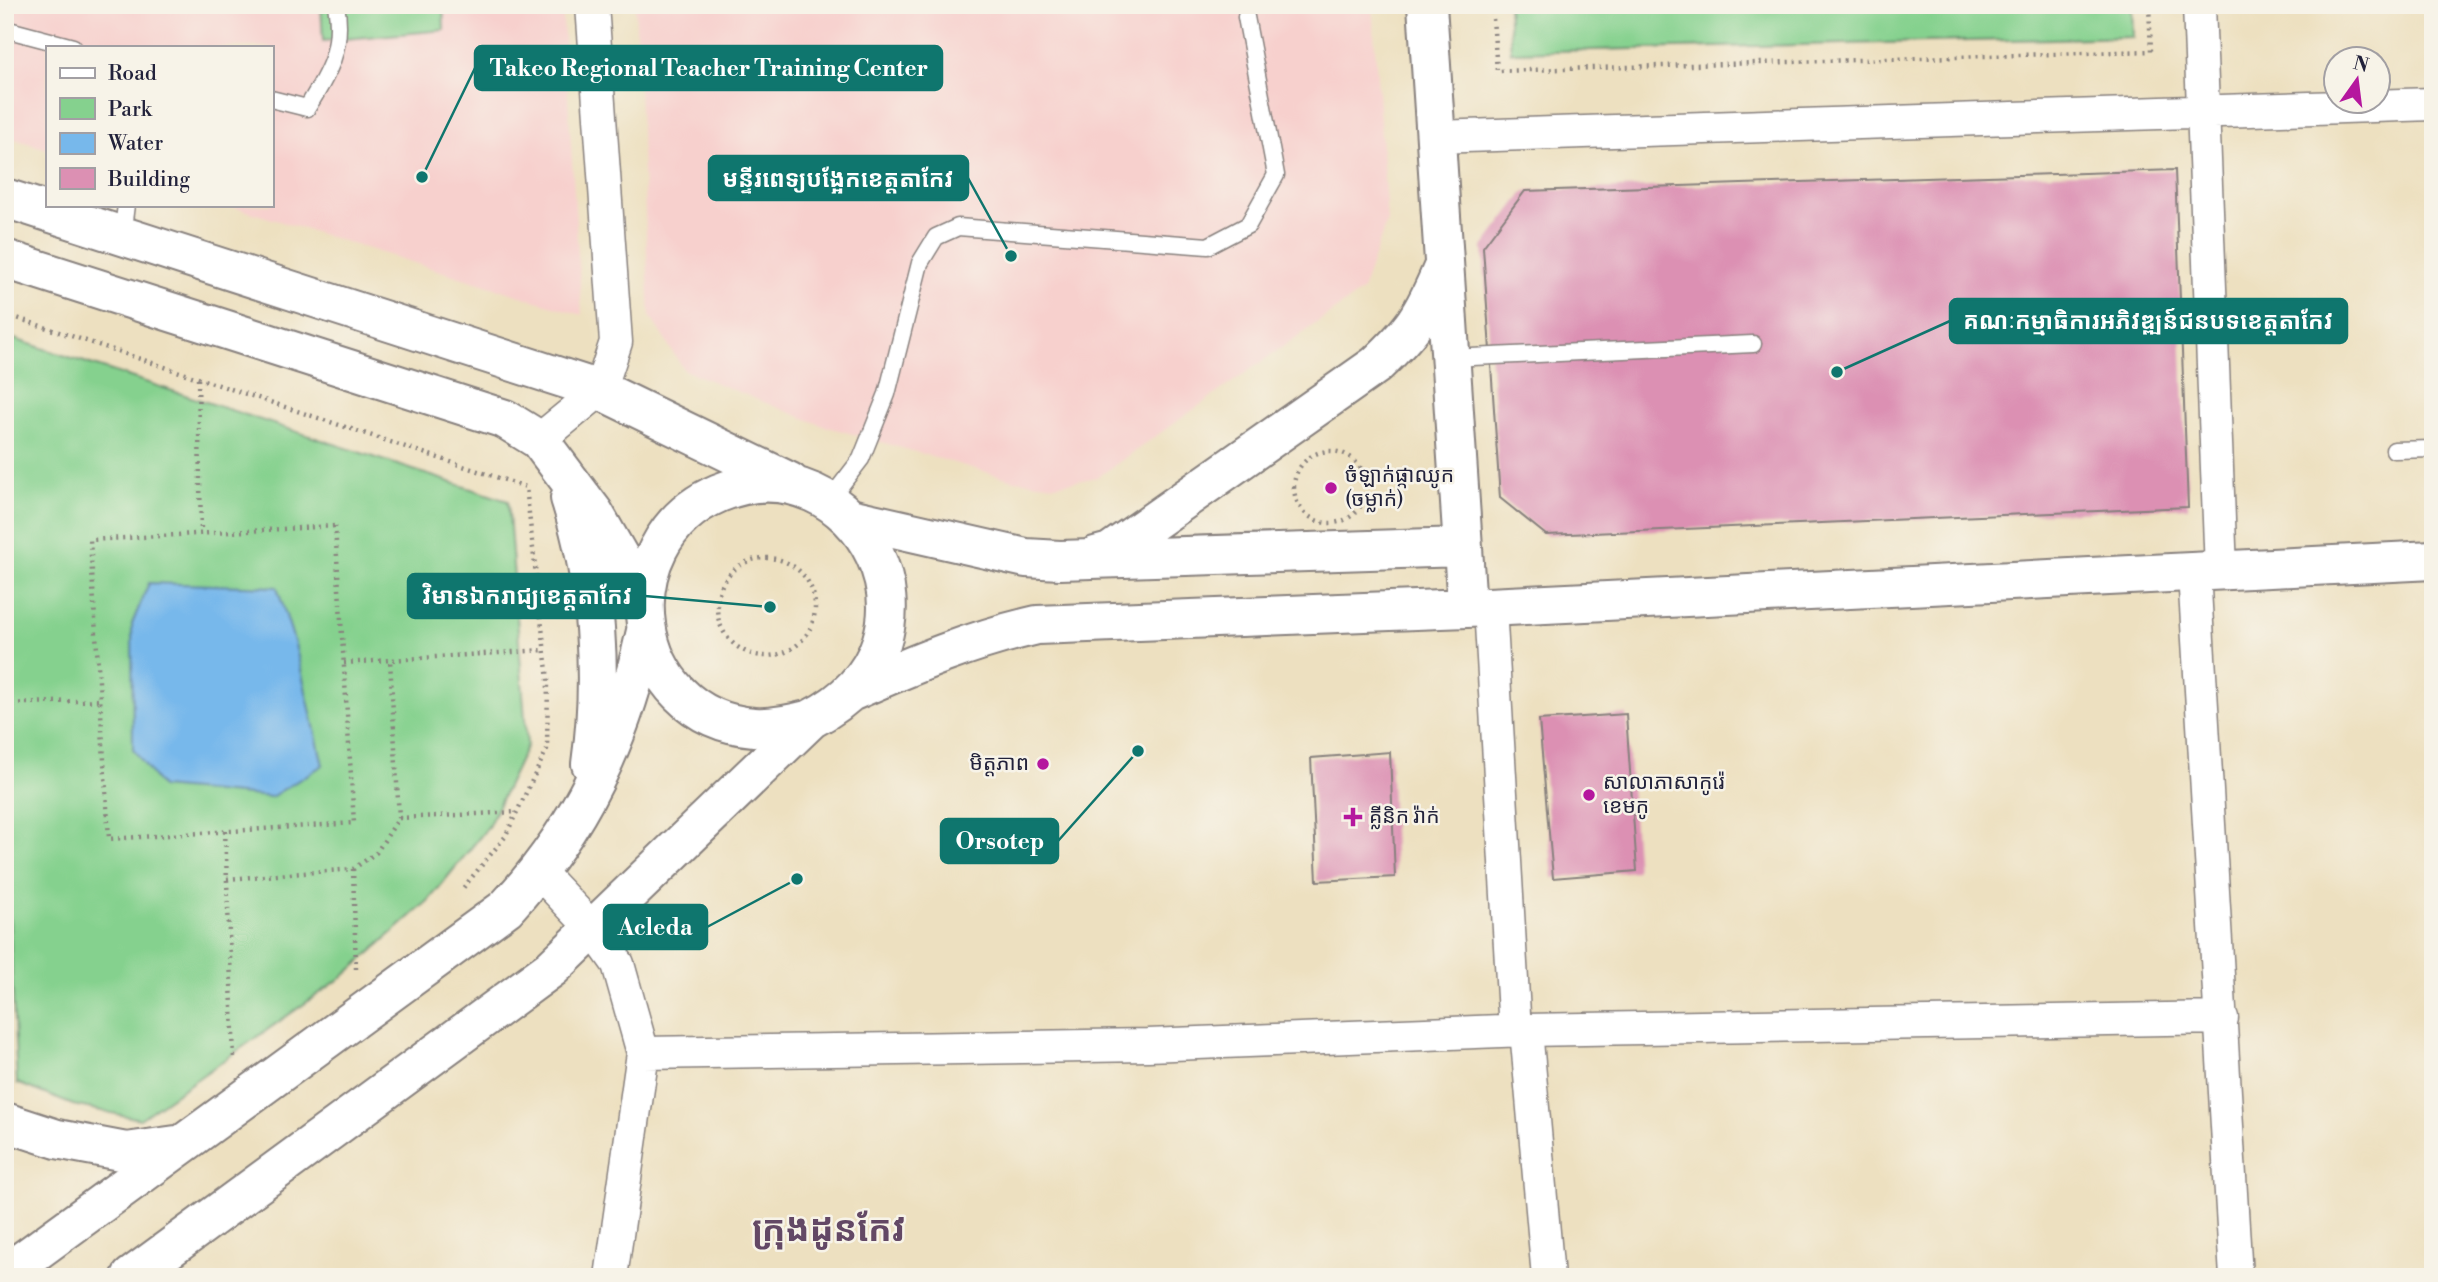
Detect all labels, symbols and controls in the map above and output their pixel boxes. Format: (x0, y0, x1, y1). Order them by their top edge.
legend (46, 46, 273, 206)
callout: Takeo Regional Teacher Training Center (475, 46, 942, 90)
north arrow (2322, 46, 2392, 116)
text: N (2351, 51, 2371, 78)
text: Takeo Regional Teacher Training Center (490, 55, 928, 83)
text: Road (108, 61, 157, 87)
text: Park (108, 97, 153, 123)
text: Water (107, 131, 163, 157)
callout: មន្ទីរពេទ្យបង្អែកខេត្តតាកែវ (709, 156, 968, 200)
text: មន្ទីរពេទ្យបង្អែកខេត្តតាកែវ (723, 166, 953, 194)
text: Building (107, 167, 190, 193)
callout: គណៈកម្មាធិការអភិវឌ្ឍន៍ជនបទខេត្តតាកែវ (1950, 299, 2347, 343)
text: គណៈកម្មាធិការអភិវឌ្ឍន៍ជនបទខេត្តតាកែវ (1963, 308, 2333, 336)
place label: ចំឡាក់ផ្កាឈូក (ចម្លាក់) (1345, 463, 1454, 513)
marker: ចំឡាក់ផ្កាឈូក (ចម្លាក់) (1323, 480, 1339, 496)
callout: វិមានឯករាជ្យខេត្តតាកែវ (408, 574, 645, 618)
text: វិមានឯករាជ្យខេត្តតាកែវ (422, 582, 632, 611)
place label: មិត្តភាព (970, 751, 1029, 777)
marker: មិត្តភាព (1035, 756, 1051, 772)
place label: សាលាភាសាកូរ៉េ ខេមកូ (1603, 770, 1724, 820)
marker: សាលាភាសាកូរ៉េ ខេមកូ (1581, 787, 1597, 803)
place label: គ្លីនិក រ៉ាក់ (1369, 804, 1440, 830)
marker: គ្លីនិក រ៉ាក់ (1343, 807, 1363, 827)
callout: Orsotep (941, 819, 1058, 863)
text: Orsotep (956, 828, 1044, 856)
callout: Acleda (604, 905, 707, 949)
text: Acleda (617, 914, 693, 942)
district label: ក្រុងដូនកែវ (752, 1209, 906, 1252)

